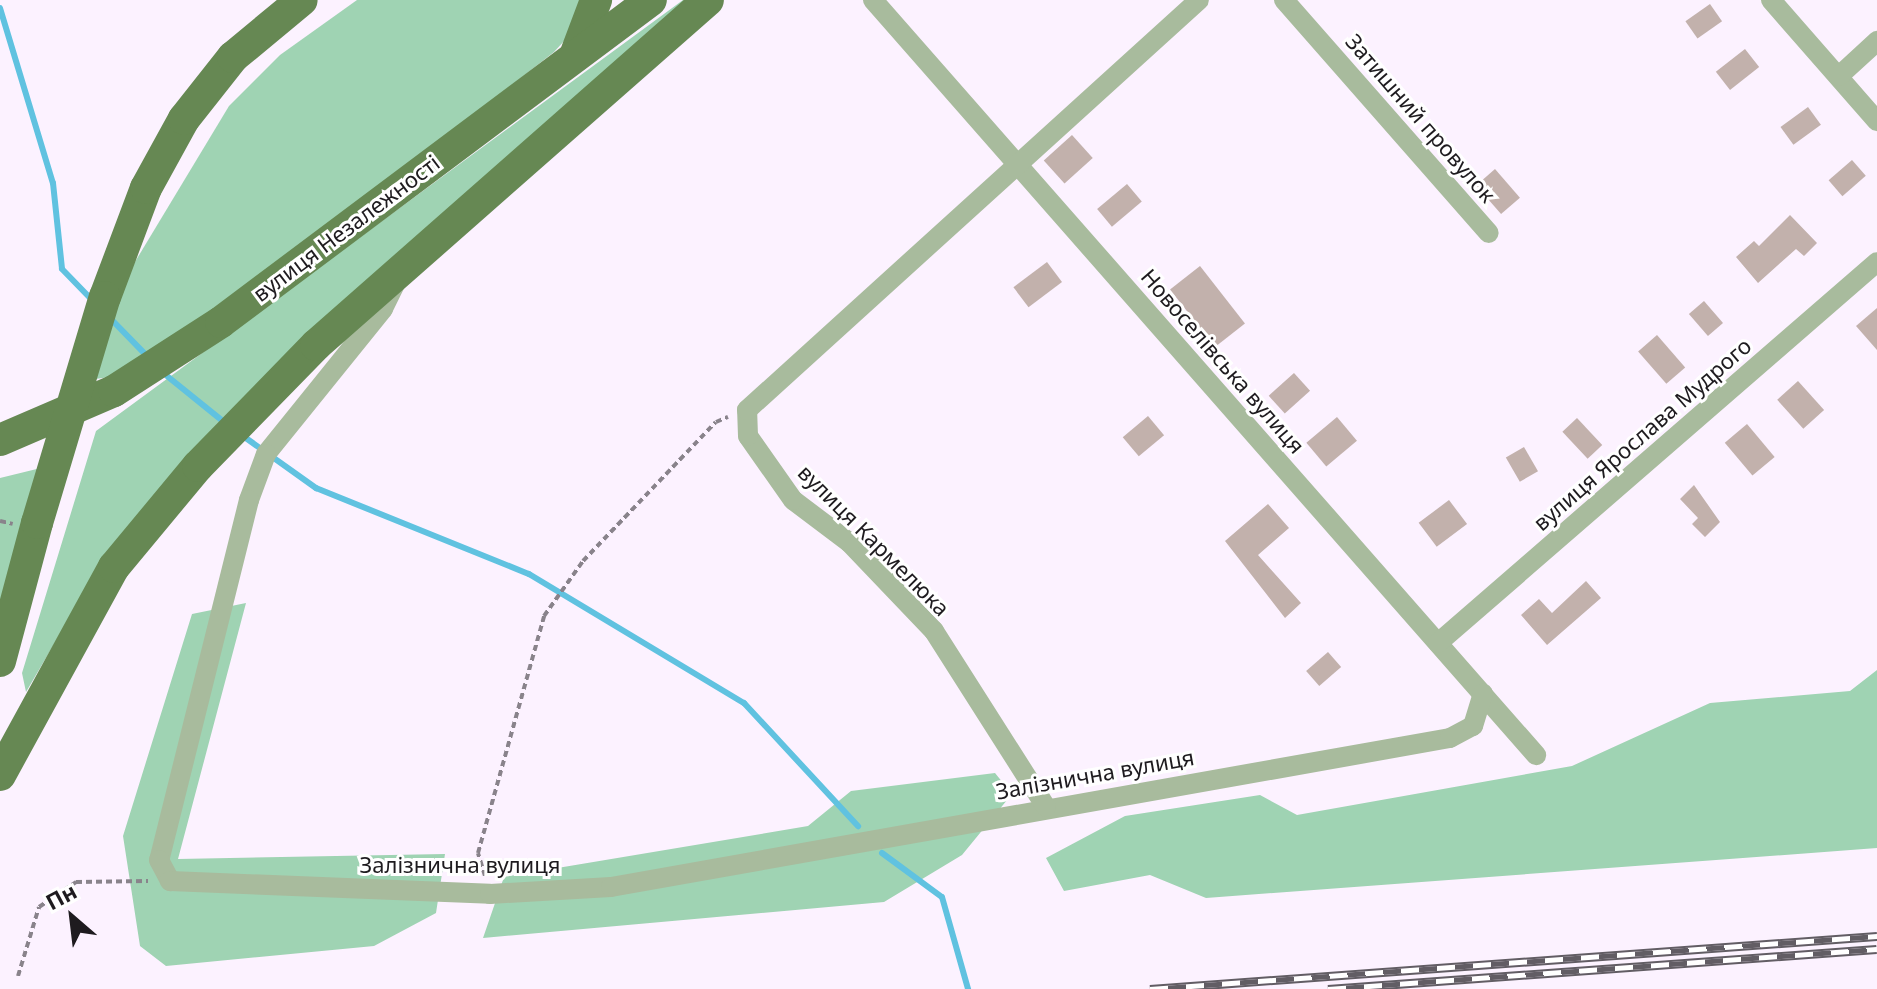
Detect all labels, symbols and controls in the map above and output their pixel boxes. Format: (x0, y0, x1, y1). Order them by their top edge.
street label: Затишний провулок (1341, 28, 1501, 208)
street label: вулиця Незалежності (247, 149, 445, 307)
street label: Новоселівська вулиця (1136, 263, 1310, 459)
street label: вулиця Ярослава Мудрого (1528, 332, 1756, 536)
street label: вулиця Кармелюка (793, 459, 955, 621)
street label: Залізнична вулиця (994, 744, 1196, 804)
street label: Залізнична вулиця (360, 852, 560, 878)
text: Пн (40, 875, 82, 916)
north arrow (32, 877, 112, 957)

